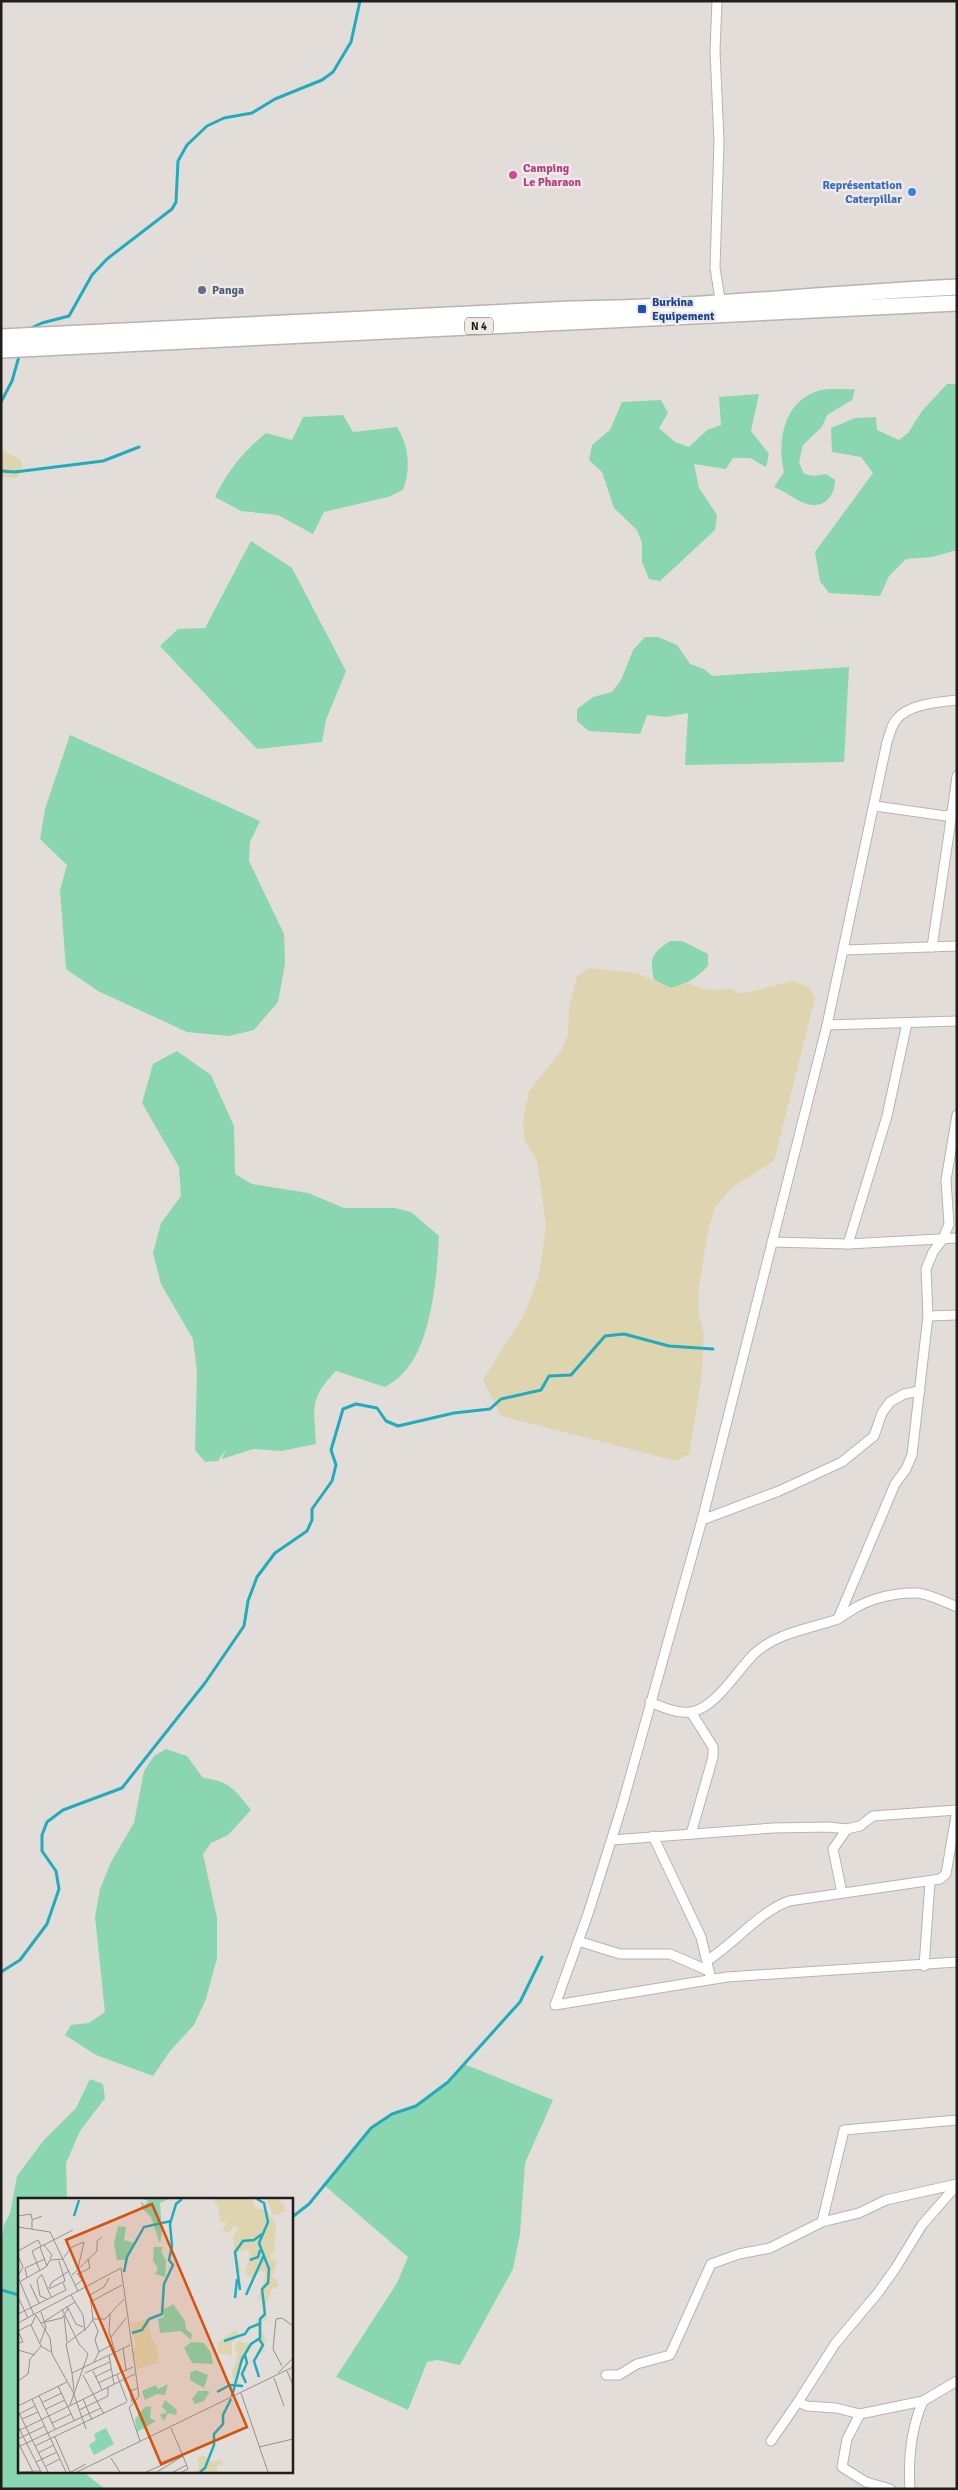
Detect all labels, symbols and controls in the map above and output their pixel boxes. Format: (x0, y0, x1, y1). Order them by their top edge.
place label: Camping Le Pharaon (523, 161, 582, 190)
marker: Camping Le Pharaon (507, 169, 519, 181)
place label: Représentation Caterpillar (823, 178, 902, 207)
marker: Représentation Caterpillar (906, 186, 918, 198)
place label: Panga (212, 283, 244, 298)
marker: Panga (196, 284, 208, 296)
place label: Burkina Equipement (652, 295, 715, 324)
marker: Burkina Equipement (636, 303, 648, 315)
road number: N 4 (465, 318, 493, 334)
inset map (18, 2198, 292, 2472)

